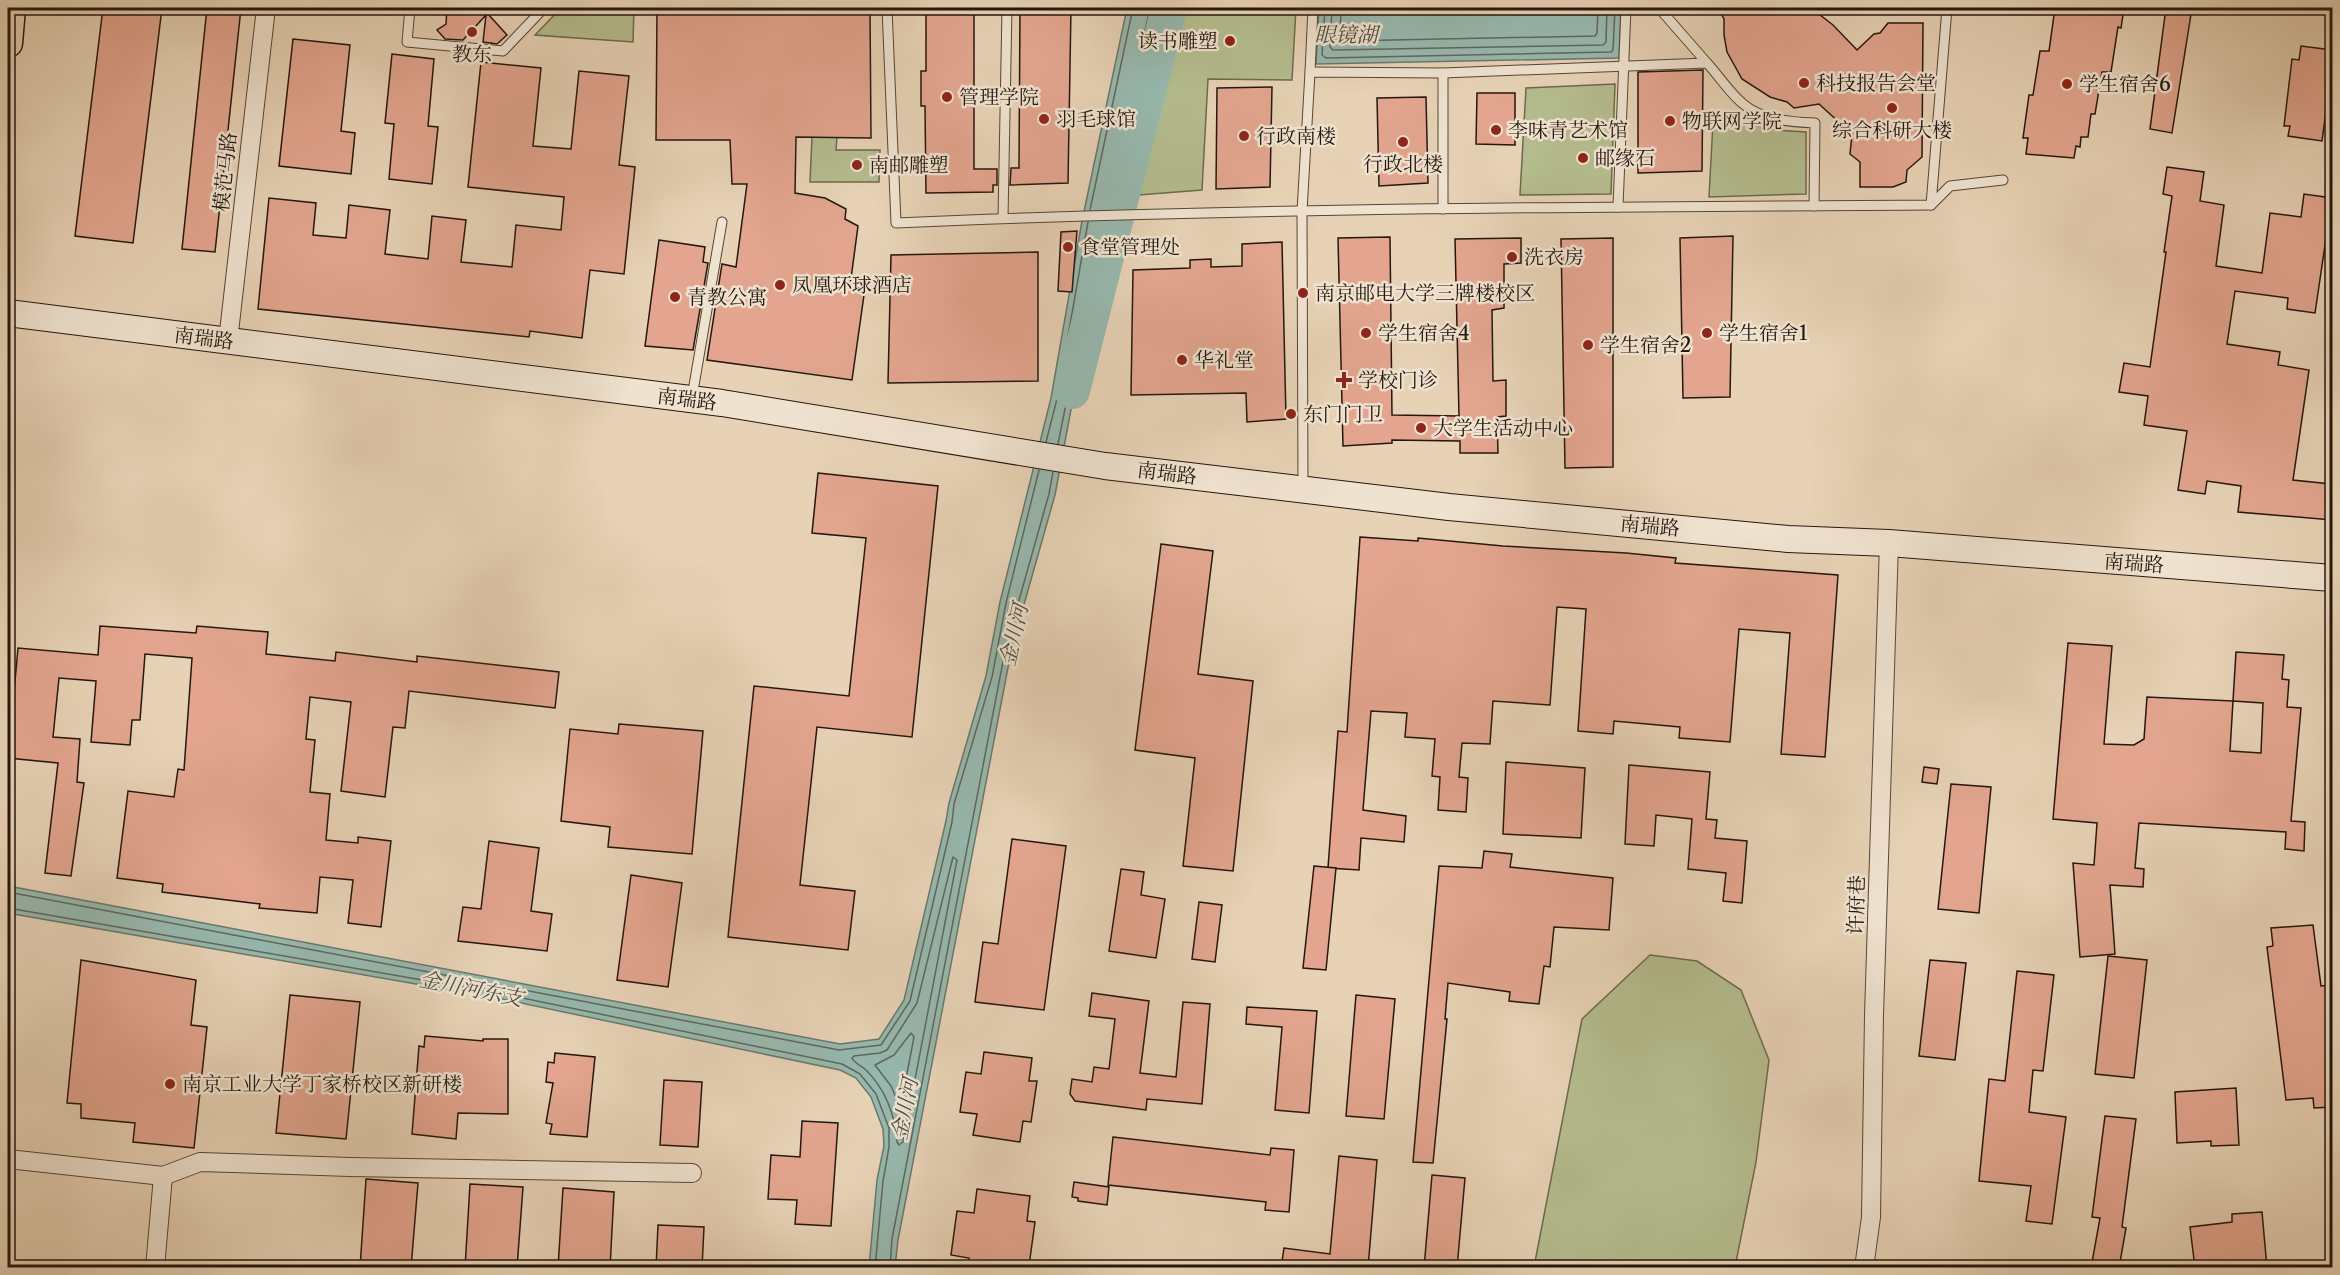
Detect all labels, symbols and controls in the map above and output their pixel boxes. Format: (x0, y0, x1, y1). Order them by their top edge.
water label: 眼镜湖 (1315, 22, 1381, 47)
marker: 教东 (465, 25, 479, 39)
place label: 读书雕塑 (1138, 29, 1218, 53)
marker: 读书雕塑 (1223, 34, 1237, 48)
place label: 教东 (452, 42, 492, 66)
place label: 科技报告会堂 (1816, 71, 1936, 95)
place label: 学生宿舍6 (2079, 72, 2171, 96)
marker: 科技报告会堂 (1797, 76, 1811, 90)
marker: 学生宿舍6 (2060, 77, 2074, 91)
place label: 管理学院 (959, 85, 1039, 109)
marker: 管理学院 (940, 90, 954, 104)
marker: 综合科研大楼 (1885, 101, 1899, 115)
place label: 羽毛球馆 (1056, 107, 1136, 131)
place label: 物联网学院 (1682, 109, 1782, 133)
marker: 羽毛球馆 (1037, 112, 1051, 126)
marker: 物联网学院 (1663, 114, 1677, 128)
place label: 李味青艺术馆 (1508, 118, 1628, 142)
place label: 综合科研大楼 (1832, 118, 1952, 142)
marker: 李味青艺术馆 (1489, 123, 1503, 137)
place label: 行政南楼 (1256, 124, 1336, 148)
marker: 行政南楼 (1237, 129, 1251, 143)
street label: 模范马路 (209, 131, 241, 213)
marker: 行政北楼 (1396, 135, 1410, 149)
place label: 邮缘石 (1595, 146, 1655, 170)
marker: 邮缘石 (1576, 151, 1590, 165)
place label: 行政北楼 (1363, 152, 1443, 176)
place label: 南邮雕塑 (869, 153, 949, 177)
marker: 南邮雕塑 (850, 158, 864, 172)
place label: 食堂管理处 (1080, 235, 1180, 259)
marker: 食堂管理处 (1061, 240, 1075, 254)
place label: 洗衣房 (1524, 245, 1584, 269)
marker: 洗衣房 (1505, 250, 1519, 264)
place label: 凤凰环球酒店 (792, 273, 912, 297)
marker: 凤凰环球酒店 (773, 278, 787, 292)
place label: 南京邮电大学三牌楼校区 (1315, 281, 1535, 305)
place label: 青教公寓 (687, 285, 767, 309)
marker: 南京邮电大学三牌楼校区 (1296, 286, 1310, 300)
marker: 青教公寓 (668, 290, 682, 304)
place label: 学生宿舍4 (1378, 321, 1470, 345)
place label: 学生宿舍1 (1719, 321, 1808, 345)
street label: 南瑞路 (173, 322, 235, 354)
marker: 学生宿舍4 (1359, 326, 1373, 340)
marker: 学生宿舍1 (1700, 326, 1714, 340)
place label: 学生宿舍2 (1600, 333, 1692, 357)
marker: 学生宿舍2 (1581, 338, 1595, 352)
place label: 华礼堂 (1194, 348, 1254, 372)
marker: 华礼堂 (1175, 353, 1189, 367)
place label: 学校门诊 (1358, 368, 1438, 392)
marker: 学校门诊 (1335, 371, 1353, 389)
street label: 南瑞路 (656, 383, 718, 415)
place label: 东门门卫 (1303, 402, 1383, 426)
marker: 东门门卫 (1284, 407, 1298, 421)
place label: 大学生活动中心 (1433, 416, 1573, 440)
marker: 大学生活动中心 (1414, 421, 1428, 435)
street label: 南瑞路 (1136, 457, 1198, 489)
street label: 南瑞路 (1619, 511, 1681, 541)
street label: 南瑞路 (2103, 549, 2165, 577)
water label: 金川河 (994, 597, 1034, 668)
street label: 许府巷 (1843, 875, 1869, 935)
water label: 金川河东支 (417, 966, 528, 1011)
place label: 南京工业大学丁家桥校区新研楼 (182, 1072, 462, 1096)
water label: 金川河 (886, 1072, 924, 1142)
marker: 南京工业大学丁家桥校区新研楼 (163, 1077, 177, 1091)

